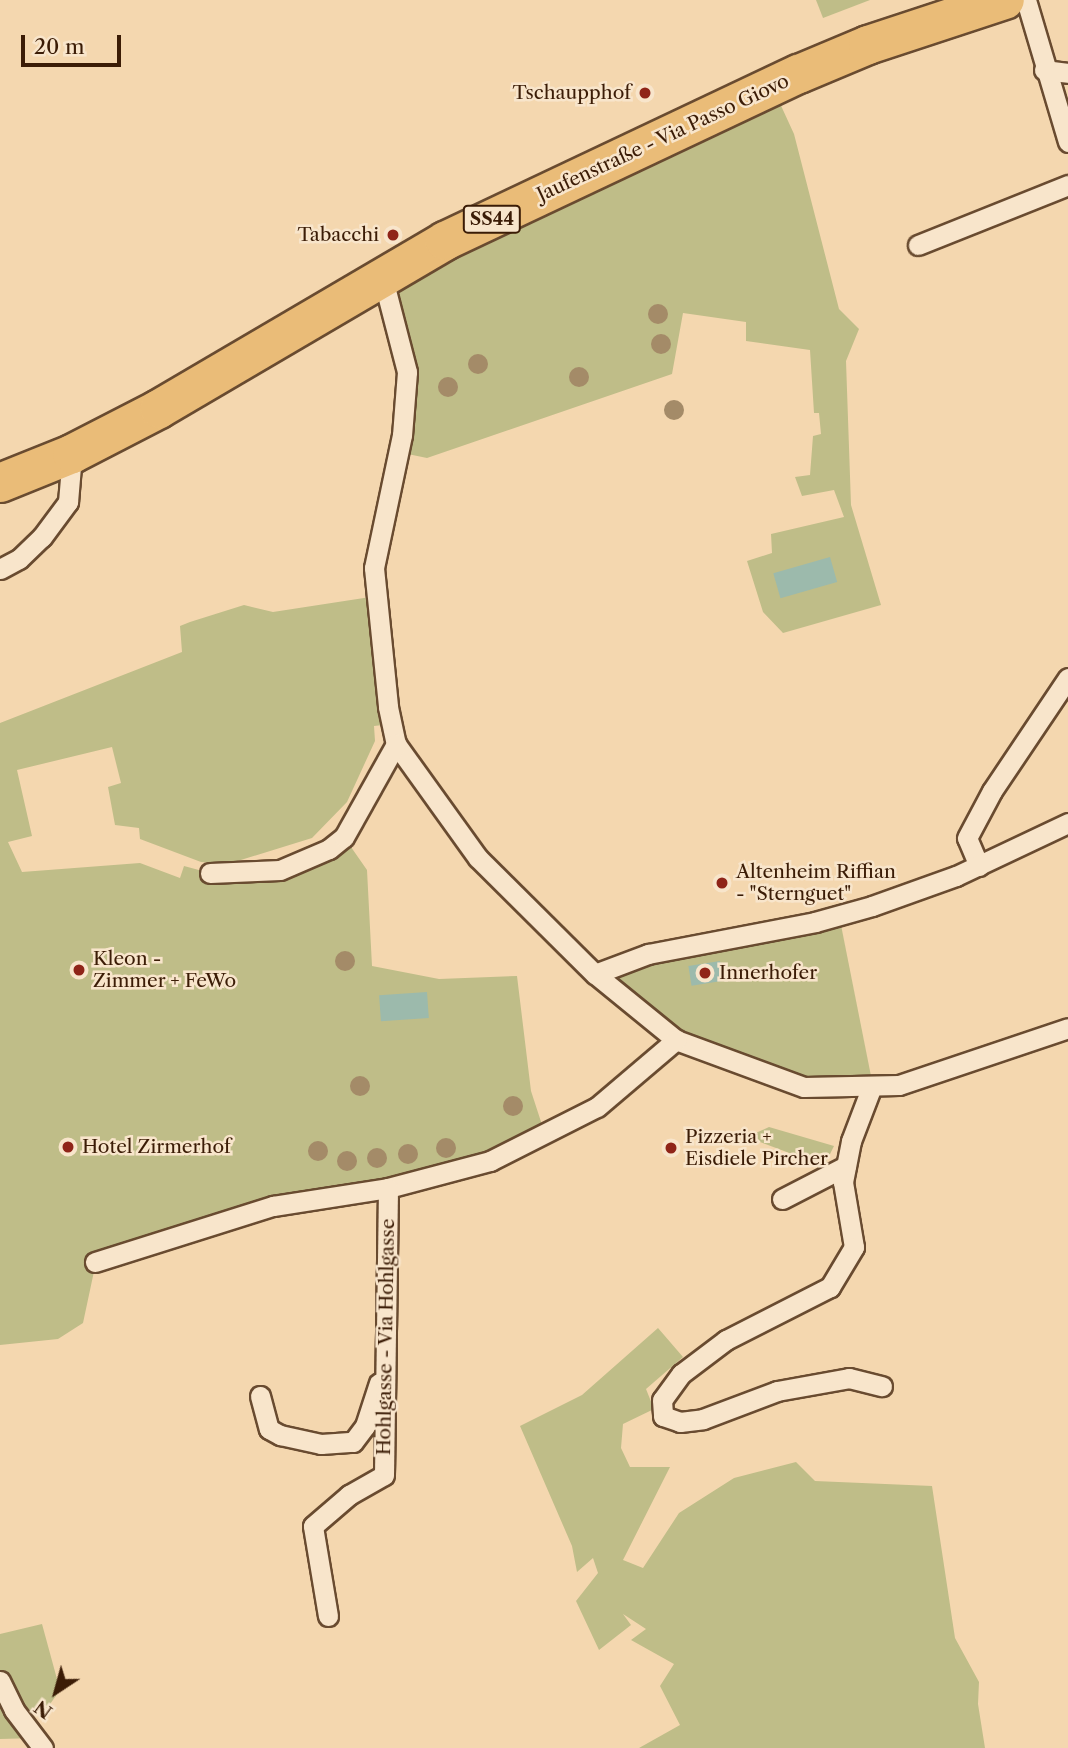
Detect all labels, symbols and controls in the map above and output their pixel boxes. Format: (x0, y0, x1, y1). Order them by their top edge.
scale bar (24, 21, 124, 65)
text: 20 m (34, 34, 85, 59)
street label: Jaufenstraße - Via Passo Giovo (533, 69, 793, 207)
place label: Tschaupphof (513, 82, 631, 104)
marker: Tschaupphof (637, 85, 653, 101)
road number: SS44 (462, 204, 522, 233)
place label: Tabacchi (297, 224, 379, 246)
marker: Tabacchi (385, 227, 401, 243)
place label: Altenheim Riffian - "Sternguet" (736, 861, 896, 905)
marker: Altenheim Riffian - "Sternguet" (714, 875, 730, 891)
place label: Kleon - Zimmer + FeWo (93, 948, 236, 992)
marker: Kleon - Zimmer + FeWo (71, 962, 87, 978)
place label: Innerhofer (719, 962, 817, 984)
marker: Innerhofer (697, 965, 713, 981)
place label: Pizzeria + Eisdiele Pircher (685, 1126, 828, 1170)
place label: Hotel Zirmerhof (82, 1136, 231, 1158)
marker: Hotel Zirmerhof (60, 1139, 76, 1155)
marker: Pizzeria + Eisdiele Pircher (663, 1140, 679, 1156)
street label: Hohlgasse - Via Hohlgasse (373, 1218, 399, 1456)
north arrow (21, 1657, 91, 1727)
text: N (30, 1695, 57, 1724)

